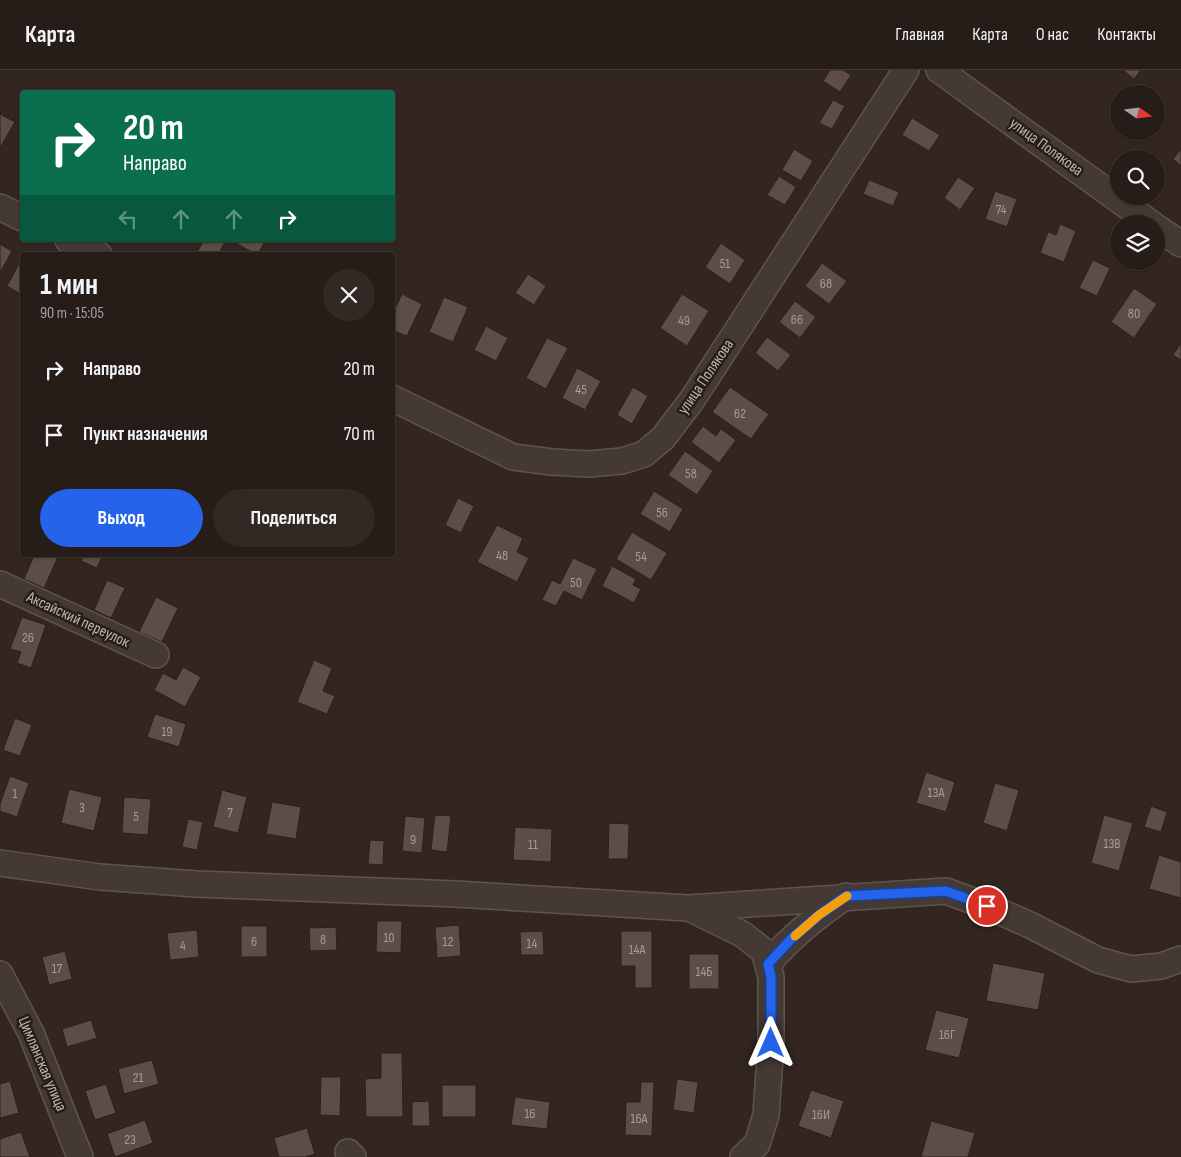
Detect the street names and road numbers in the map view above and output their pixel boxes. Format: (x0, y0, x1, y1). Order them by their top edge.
street label: улица Полякова (1005, 114, 1087, 180)
street label: улица Полякова (674, 336, 738, 418)
street label: Аксайский переулок (23, 587, 133, 653)
street label: Цимлянская улица (14, 1014, 70, 1114)

